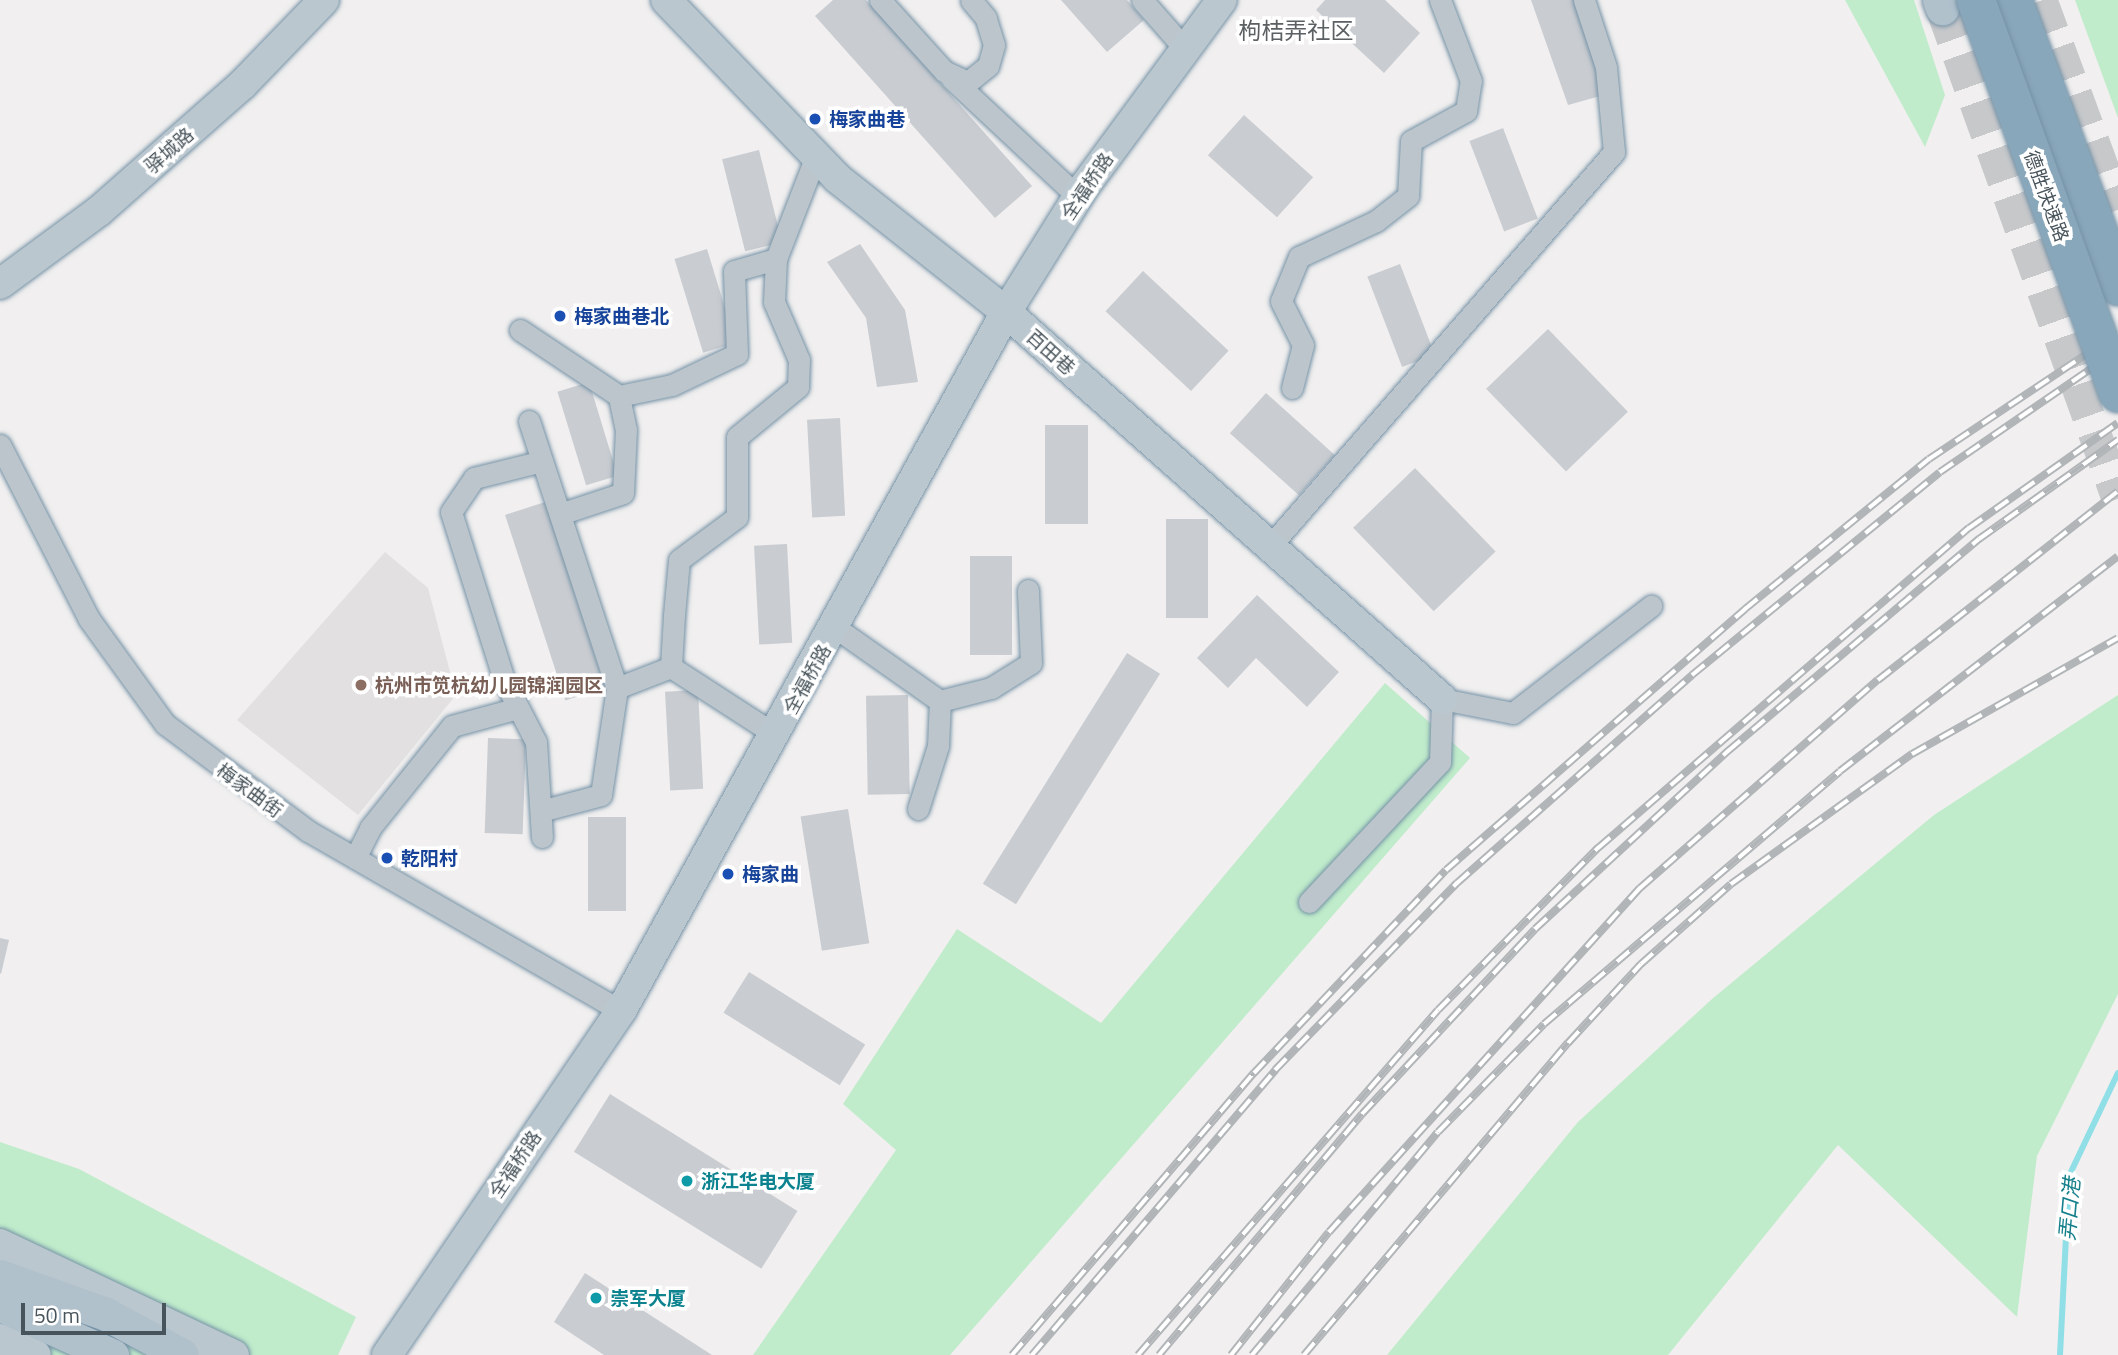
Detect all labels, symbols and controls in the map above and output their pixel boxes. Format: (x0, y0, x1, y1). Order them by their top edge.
district label: 枸桔弄社区 (1239, 17, 1353, 45)
place label: 梅家曲巷 (829, 108, 905, 130)
marker: 梅家曲巷 (807, 111, 823, 127)
street label: 驿城路 (140, 123, 198, 177)
street label: 德胜快速路 (2020, 147, 2074, 245)
street label: 全福桥路 (1056, 148, 1118, 224)
place label: 梅家曲巷北 (574, 305, 669, 327)
marker: 梅家曲巷北 (552, 308, 568, 324)
street label: 百田巷 (1022, 324, 1080, 380)
street label: 全福桥路 (779, 640, 835, 718)
place label: 杭州市笕杭幼儿园锦润园区 (375, 674, 603, 696)
marker: 杭州市笕杭幼儿园锦润园区 (353, 677, 369, 693)
street label: 梅家曲街 (213, 758, 287, 822)
place label: 乾阳村 (401, 847, 458, 869)
marker: 乾阳村 (379, 850, 395, 866)
place label: 梅家曲 (742, 863, 799, 885)
marker: 梅家曲 (720, 866, 736, 882)
street label: 全福桥路 (484, 1126, 546, 1202)
place label: 浙江华电大厦 (701, 1170, 815, 1192)
marker: 浙江华电大厦 (679, 1173, 695, 1189)
water label: 弄口港 (2054, 1177, 2084, 1241)
place label: 崇军大厦 (610, 1287, 686, 1309)
scale bar (24, 1288, 170, 1332)
marker: 崇军大厦 (588, 1290, 604, 1306)
text: 50 m (34, 1299, 80, 1331)

